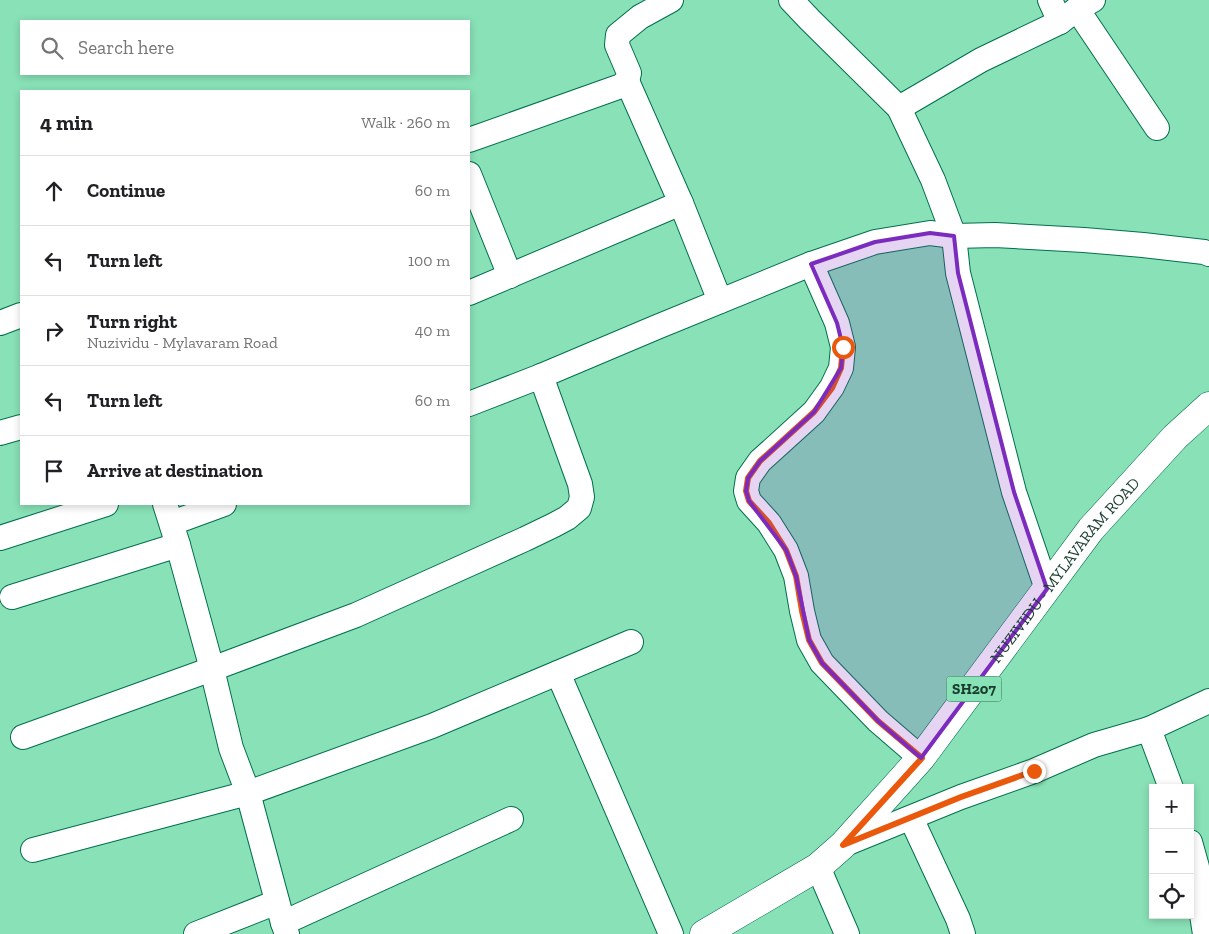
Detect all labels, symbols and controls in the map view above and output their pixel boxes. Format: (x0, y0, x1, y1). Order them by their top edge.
search box (20, 20, 470, 75)
icon: search (38, 34, 66, 62)
text: Search here (78, 36, 174, 59)
text: 4 min (40, 110, 93, 135)
text: Walk · 260 m (361, 113, 450, 132)
icon: ahead (40, 177, 68, 205)
text: Continue (87, 179, 165, 202)
text: 60 m (415, 181, 450, 200)
icon: left (40, 247, 68, 275)
text: Turn left (87, 249, 162, 272)
text: 100 m (408, 251, 450, 270)
text: Turn right (87, 310, 177, 333)
icon: right (40, 317, 68, 345)
text: 40 m (415, 321, 450, 340)
text: Nuzividu - Mylavaram Road (87, 333, 278, 352)
route start (832, 336, 855, 359)
icon: left (40, 387, 68, 415)
text: Turn left (87, 389, 162, 412)
text: 60 m (415, 391, 450, 410)
icon: arrive (40, 457, 68, 485)
text: Arrive at destination (87, 459, 263, 482)
street label: NUZIVIDU - MYLAVARAM ROAD (986, 473, 1143, 666)
road number: SH207 (946, 676, 1002, 702)
route end (1023, 760, 1046, 783)
map controls (1149, 784, 1194, 919)
button: + (1149, 784, 1194, 829)
button: − (1149, 829, 1194, 874)
button: locate (1149, 874, 1194, 919)

